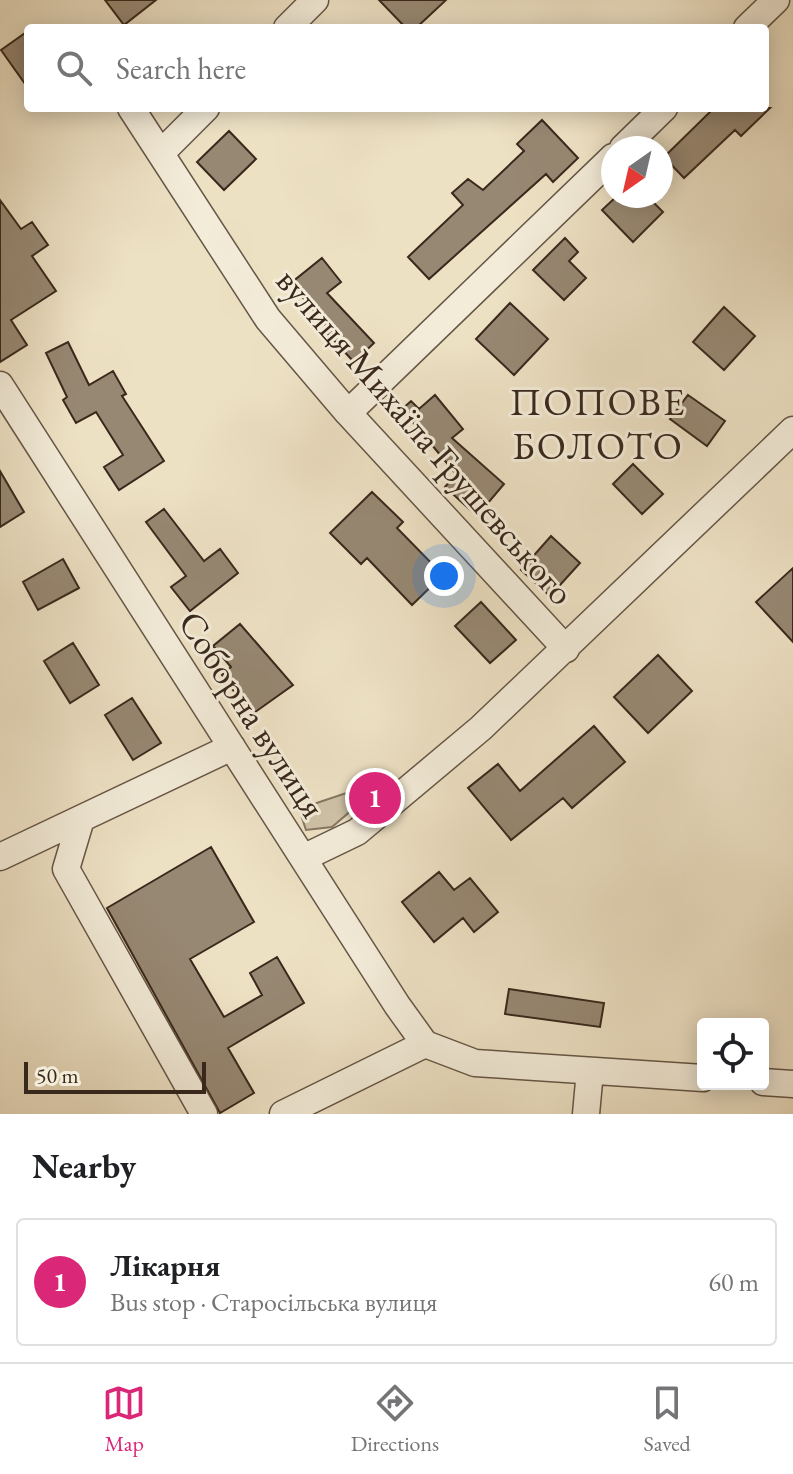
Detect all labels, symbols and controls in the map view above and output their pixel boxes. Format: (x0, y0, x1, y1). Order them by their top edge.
search box (24, 24, 769, 112)
icon: search (52, 46, 96, 90)
text: Search here (116, 49, 246, 88)
north arrow (601, 136, 673, 208)
street label: вулиця Михаїла Грушевського (266, 258, 585, 615)
district label: ПОПОВЕ БОЛОТО (510, 377, 686, 470)
your location (424, 556, 464, 596)
street label: Соборна вулиця (168, 602, 337, 827)
pin: 1 (349, 768, 401, 828)
map controls (697, 1018, 769, 1090)
button: locate (697, 1018, 769, 1090)
scale bar (24, 1058, 206, 1094)
text: 50 m (36, 1061, 79, 1090)
text: Nearby (32, 1144, 136, 1188)
text: Лікарня (110, 1246, 220, 1285)
text: 1 (53, 1265, 67, 1299)
text: 60 m (709, 1265, 759, 1299)
text: Bus stop · Старосільська вулиця (110, 1285, 437, 1319)
tab: Map (102, 1381, 146, 1458)
tab: Directions (351, 1381, 439, 1458)
tab: Saved (644, 1381, 691, 1458)

